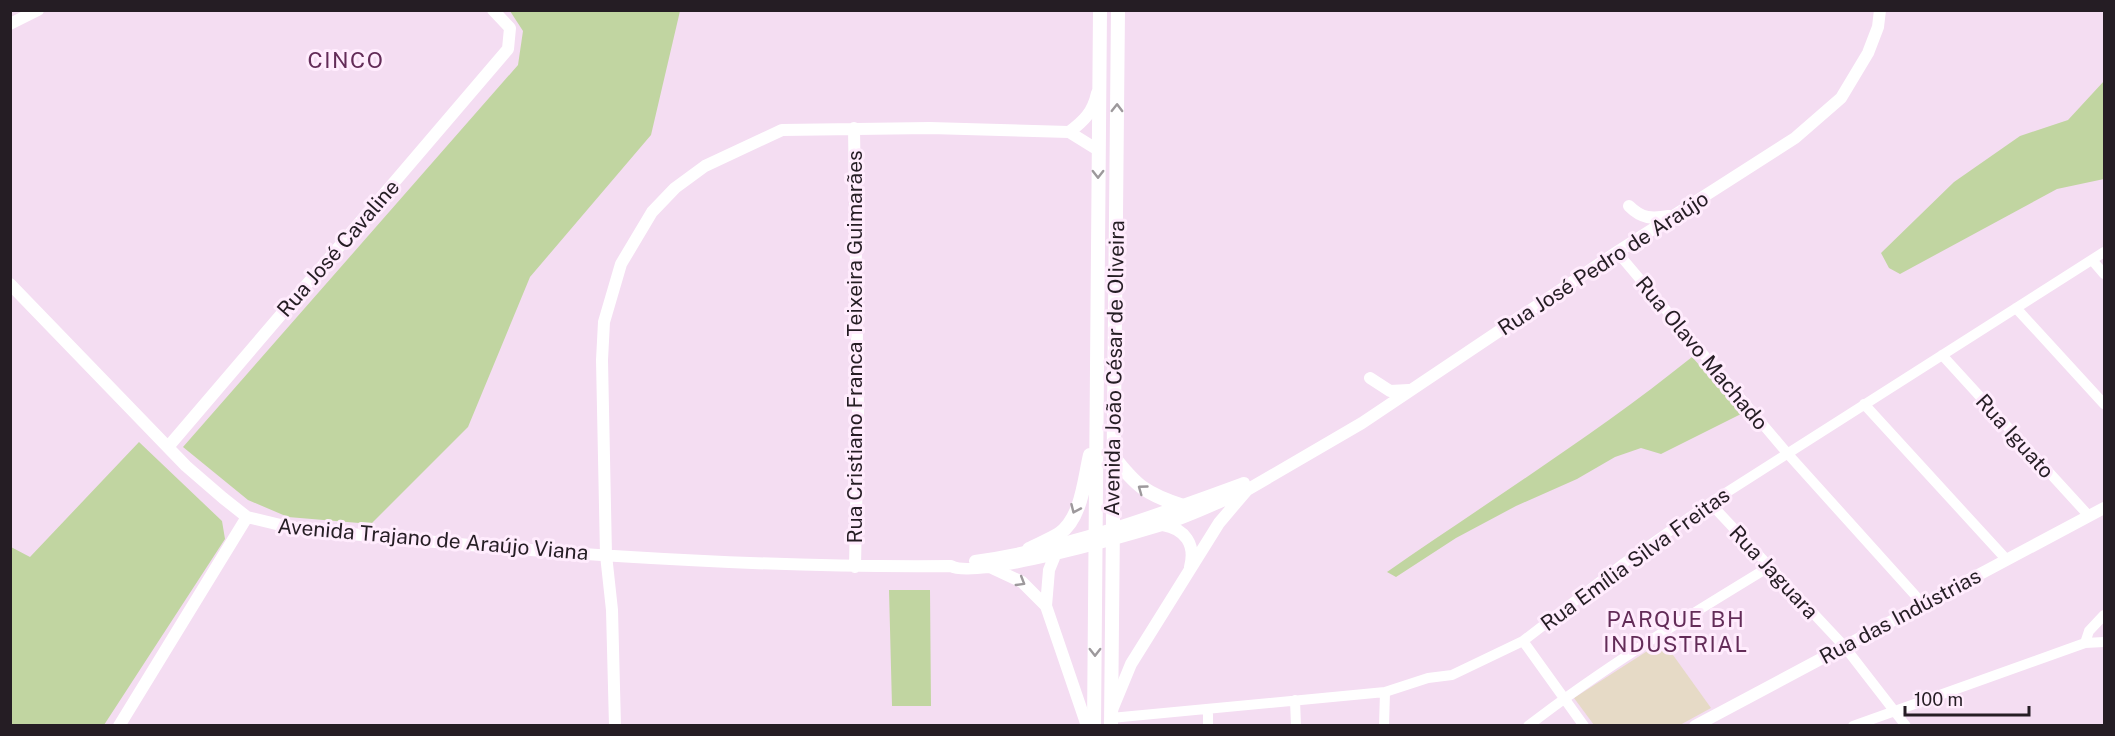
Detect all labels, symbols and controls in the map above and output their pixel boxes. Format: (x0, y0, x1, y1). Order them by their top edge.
district label: CINCO (308, 47, 384, 73)
one-way arrow (1111, 103, 1123, 112)
street label: Rua Cristiano Franca Teixeira Guimarães (842, 150, 867, 544)
one-way arrow (1092, 169, 1104, 178)
street label: Rua José Cavaline (272, 174, 404, 322)
street label: Rua José Pedro de Araújo (1493, 186, 1713, 340)
street label: Avenida João César de Oliveira (1099, 220, 1129, 516)
street label: Rua Olavo Machado (1631, 271, 1773, 435)
street label: Rua Iguato (1971, 389, 2059, 483)
street label: Rua Emília Silva Freitas (1536, 482, 1734, 636)
one-way arrow (1138, 485, 1149, 496)
one-way arrow (1071, 503, 1083, 514)
street label: Avenida Trajano de Araújo Viana (277, 513, 589, 565)
street label: Rua Jaguara (1724, 520, 1824, 624)
street label: Rua das Indústrias (1815, 563, 1985, 669)
one-way arrow (1015, 575, 1025, 587)
district label: PARQUE BH INDUSTRIAL (1603, 606, 1749, 657)
one-way arrow (1089, 648, 1101, 657)
scale bar (1905, 679, 2030, 717)
text: 100 m (1914, 689, 1963, 710)

